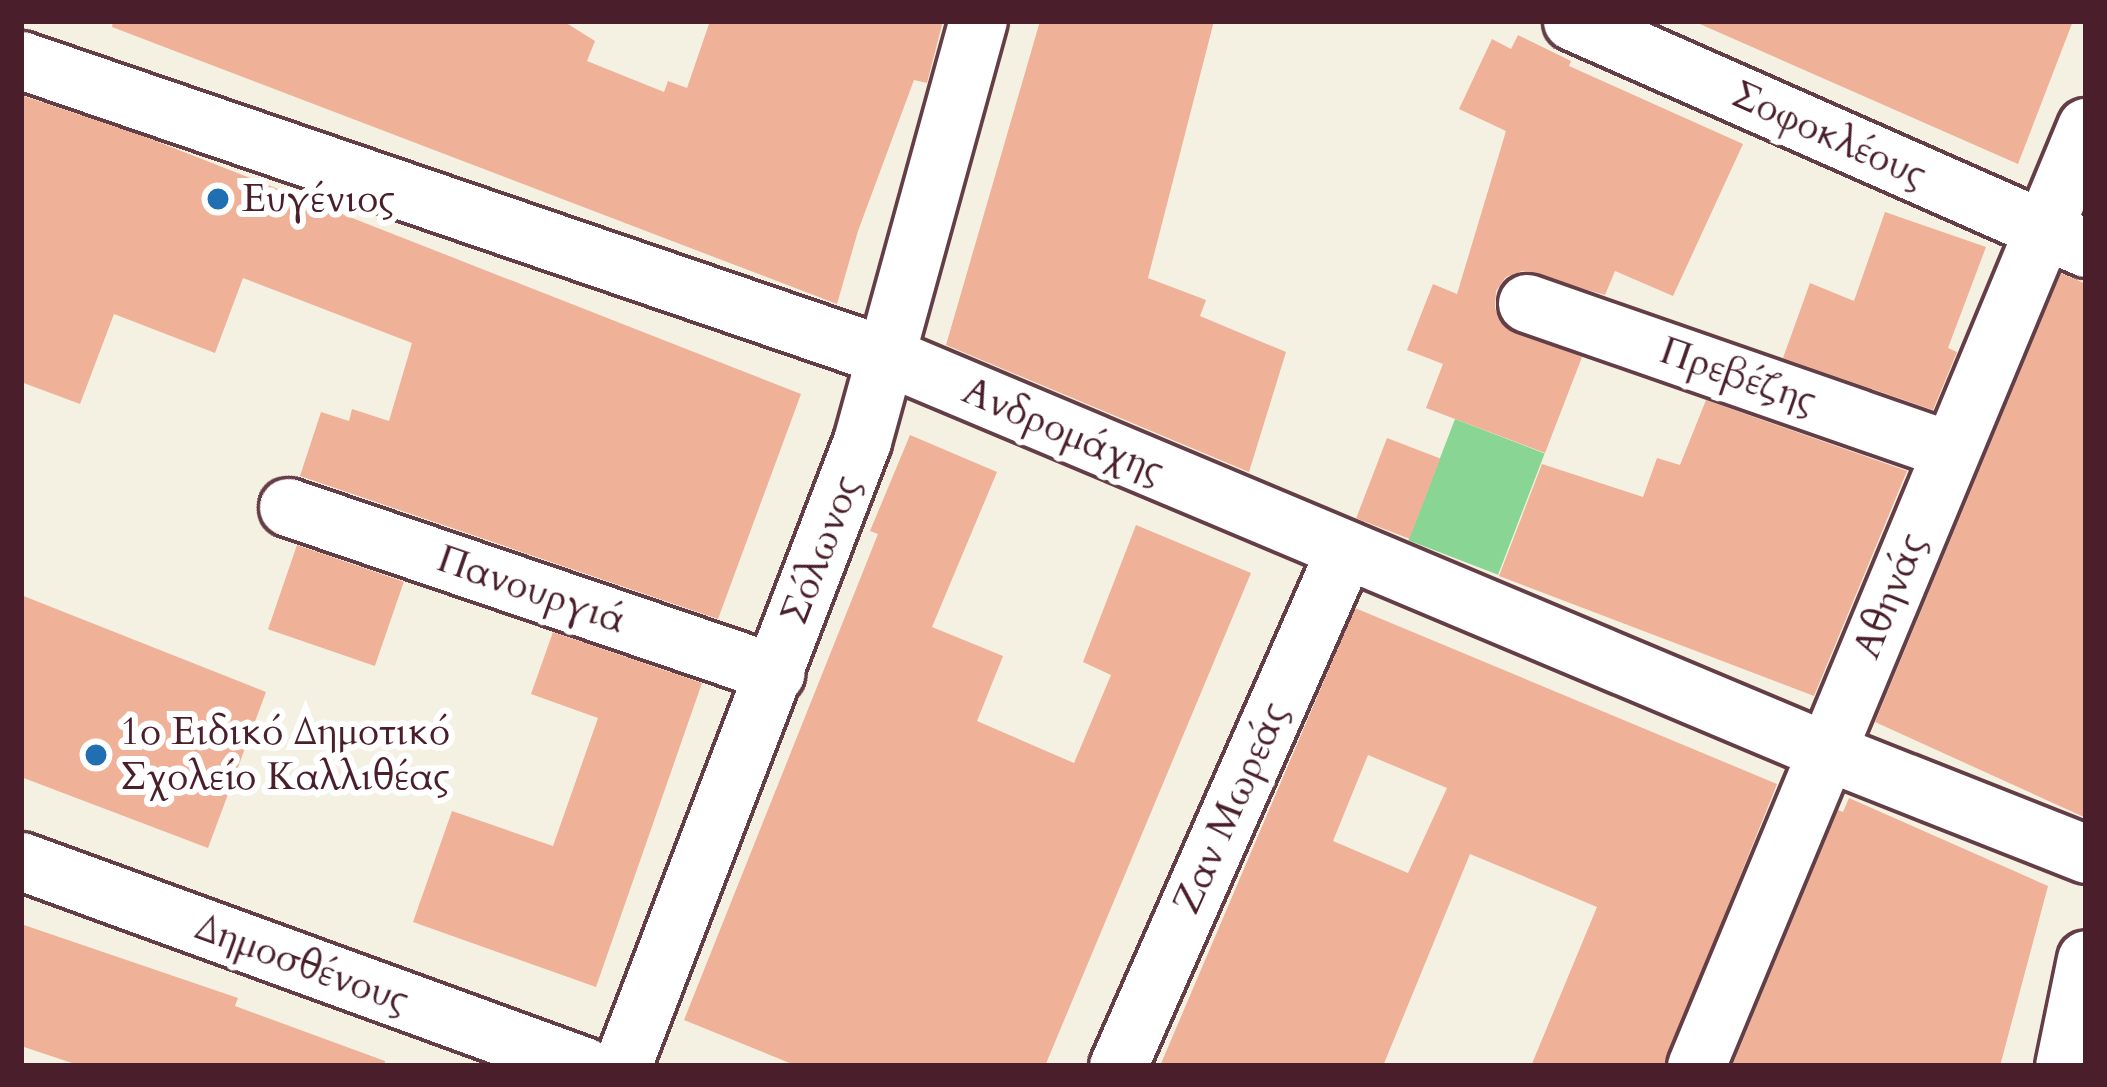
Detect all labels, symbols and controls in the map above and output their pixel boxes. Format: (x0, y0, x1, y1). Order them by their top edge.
street label: Σοφοκλέους (1725, 71, 1933, 199)
place label: Ευγένιος (242, 176, 395, 222)
marker: Ευγένιος (205, 186, 231, 212)
street label: Πρεβέζης (1654, 328, 1822, 424)
street label: Ανδρομάχης (955, 368, 1171, 494)
street label: Σόλωνος (771, 469, 871, 631)
street label: Αθηνάς (1844, 527, 1936, 665)
street label: Πανουργιά (431, 536, 633, 644)
street label: Ζαν Μωρεάς (1164, 695, 1298, 921)
place label: 1ο Ειδικό Δημοτικό Σχολείο Καλλιθέας (120, 710, 450, 801)
marker: 1ο Ειδικό Δημοτικό Σχολείο Καλλιθέας (83, 742, 109, 768)
street label: Δημοσθένους (189, 904, 415, 1024)

